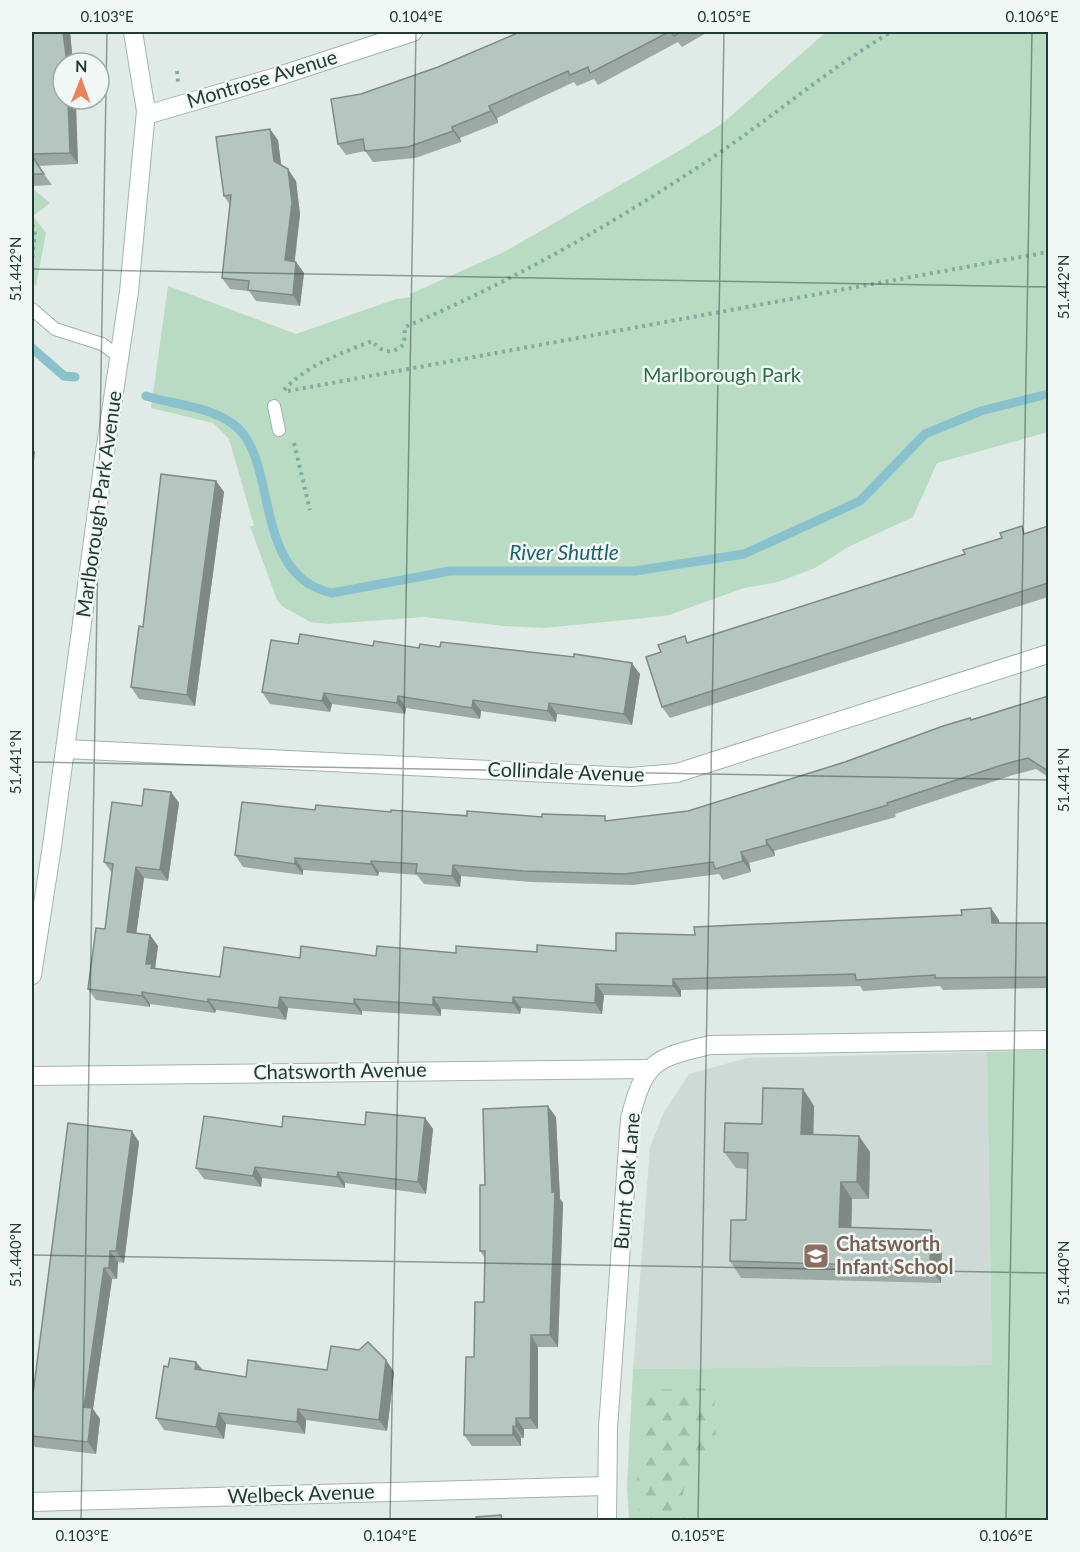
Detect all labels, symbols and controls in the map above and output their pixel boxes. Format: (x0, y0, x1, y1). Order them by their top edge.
text: 0.103°E (80, 7, 134, 25)
text: 0.104°E (389, 7, 443, 25)
text: 0.105°E (697, 7, 751, 25)
text: 0.106°E (1005, 7, 1059, 25)
street label: Montrose Avenue (184, 44, 340, 112)
north arrow (51, 51, 111, 111)
text: N (75, 56, 88, 75)
text: 51.442°N (6, 237, 24, 301)
text: 51.442°N (1054, 255, 1072, 319)
park label: Marlborough Park (643, 362, 802, 386)
street label: Marlborough Park Avenue (70, 389, 126, 619)
water label: River Shuttle (509, 539, 619, 564)
text: 51.441°N (6, 730, 24, 794)
text: 51.441°N (1054, 748, 1072, 812)
street label: Collindale Avenue (487, 756, 645, 786)
street label: Chatsworth Avenue (253, 1056, 427, 1084)
street label: Burnt Oak Lane (608, 1111, 644, 1250)
text: 51.440°N (6, 1223, 24, 1287)
place label: Chatsworth Infant School (836, 1231, 953, 1278)
school or university icon: Chatsworth Infant School (801, 1241, 831, 1271)
text: 51.440°N (1054, 1241, 1072, 1305)
street label: Welbeck Avenue (227, 1478, 375, 1508)
text: 0.103°E (55, 1526, 109, 1544)
text: 0.104°E (363, 1526, 417, 1544)
text: 0.105°E (671, 1526, 725, 1544)
text: 0.106°E (979, 1526, 1033, 1544)

